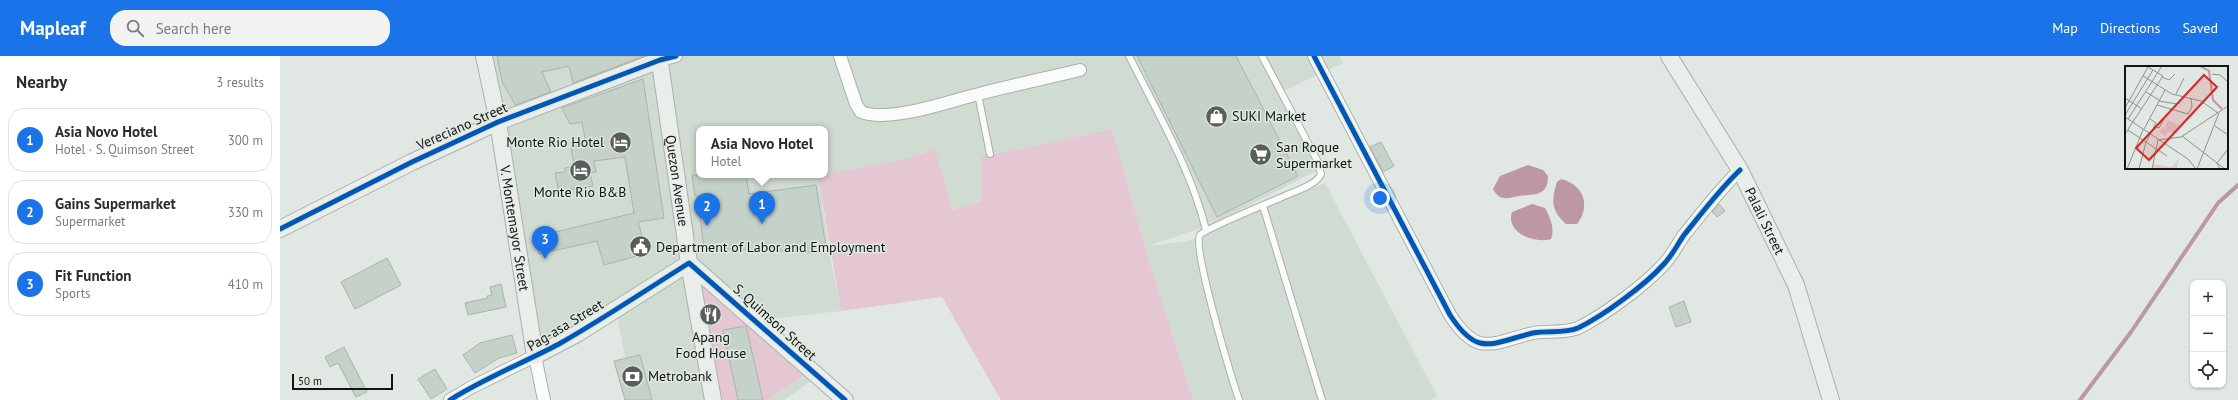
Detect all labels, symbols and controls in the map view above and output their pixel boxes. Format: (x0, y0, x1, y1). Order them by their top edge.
search box (110, 10, 390, 46)
text: Mapleaf (20, 16, 86, 40)
icon: search (124, 17, 146, 39)
text: Search here (156, 19, 231, 38)
text: Map (2052, 19, 2078, 37)
text: Directions (2100, 19, 2160, 37)
text: Saved (2182, 19, 2218, 37)
inset map (2125, 66, 2228, 169)
text: Nearby (16, 71, 67, 93)
text: 3 results (216, 74, 264, 91)
street label: Vereciano Street (413, 98, 510, 154)
shop icon: SUKI Market (1204, 103, 1230, 129)
place label: SUKI Market (1232, 107, 1306, 125)
text: Asia Novo Hotel (55, 122, 157, 141)
popup (696, 126, 828, 178)
hotel icon: Monte Rio Hotel (607, 129, 633, 155)
text: 1 (26, 132, 34, 149)
text: 300 m (228, 132, 263, 149)
place label: Monte Rio Hotel (506, 133, 604, 151)
street label: Quezon Avenue (662, 134, 693, 228)
text: Asia Novo Hotel (711, 134, 813, 153)
place label: San Roque Supermarket (1276, 138, 1352, 172)
text: Hotel · S. Quimson Street (55, 141, 194, 158)
supermarket icon: San Roque Supermarket (1247, 142, 1273, 168)
text: Hotel (711, 153, 741, 170)
hotel icon: Monte Rio B&B (567, 157, 593, 183)
street label: V. Montemayor Street (496, 163, 534, 292)
place label: Monte Rio B&B (534, 183, 626, 201)
street label: Palali Street (1741, 184, 1789, 258)
your location (1370, 188, 1390, 208)
pin: 1 (749, 191, 775, 224)
pin: 2 (694, 193, 720, 226)
text: Gains Supermarket (55, 194, 176, 213)
text: 2 (26, 204, 34, 221)
text: 330 m (228, 204, 263, 221)
text: Supermarket (55, 213, 125, 230)
pin: 3 (532, 226, 558, 259)
public building icon: Department of Labor and Employment (627, 234, 653, 260)
place label: Department of Labor and Employment (656, 238, 886, 256)
text: Fit Function (55, 266, 132, 285)
text: 3 (26, 276, 34, 293)
text: 410 m (228, 276, 263, 293)
street label: S. Quimson Street (730, 280, 821, 364)
map controls (2190, 280, 2226, 388)
button: + (2190, 280, 2226, 316)
text: Sports (55, 285, 91, 302)
street label: Pag-asa Street (523, 295, 607, 355)
restaurant icon: Apang Food House (698, 302, 724, 328)
button: − (2190, 316, 2226, 352)
place label: Apang Food House (676, 328, 746, 362)
button: locate (2190, 352, 2226, 388)
bank icon: Metrobank (619, 363, 645, 389)
place label: Metrobank (648, 367, 712, 385)
scale bar (292, 372, 393, 391)
text: 50 m (298, 374, 322, 388)

